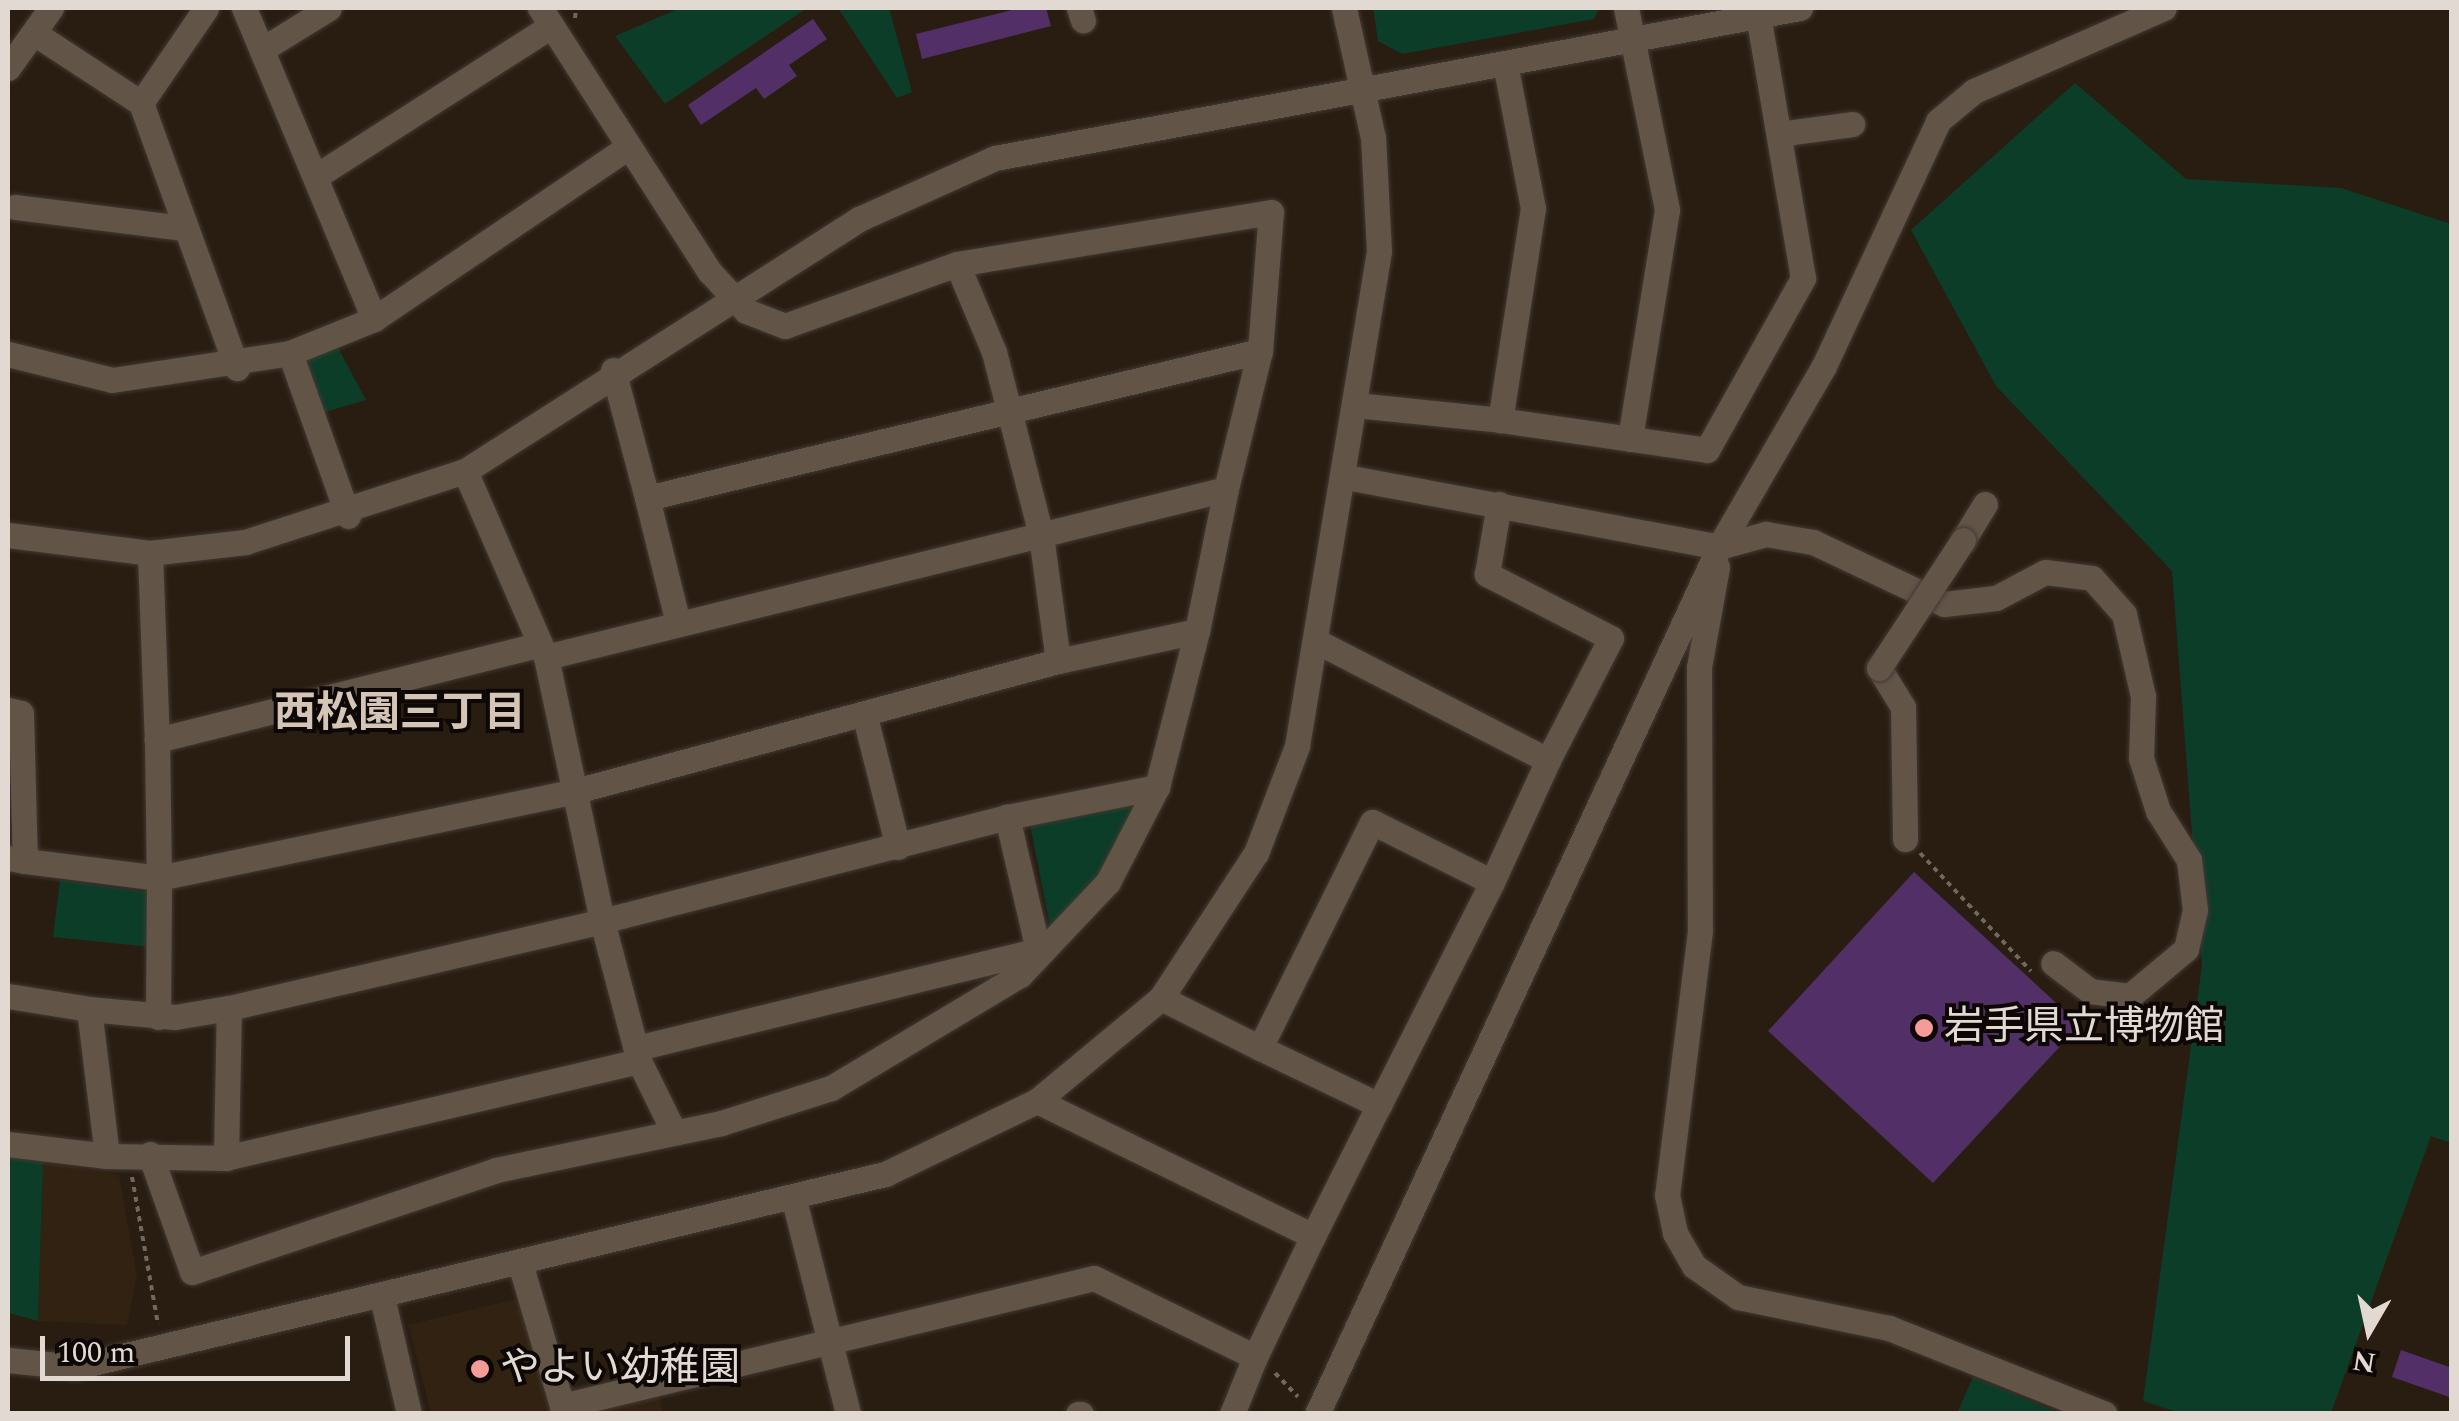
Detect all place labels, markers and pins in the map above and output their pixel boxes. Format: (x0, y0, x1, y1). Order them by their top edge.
place label: 岩手県立博物館 (1944, 1004, 2224, 1052)
marker: 岩手県立博物館 (1913, 1017, 1935, 1039)
place label: やよい幼稚園 (500, 1345, 740, 1393)
marker: やよい幼稚園 (469, 1358, 491, 1380)

